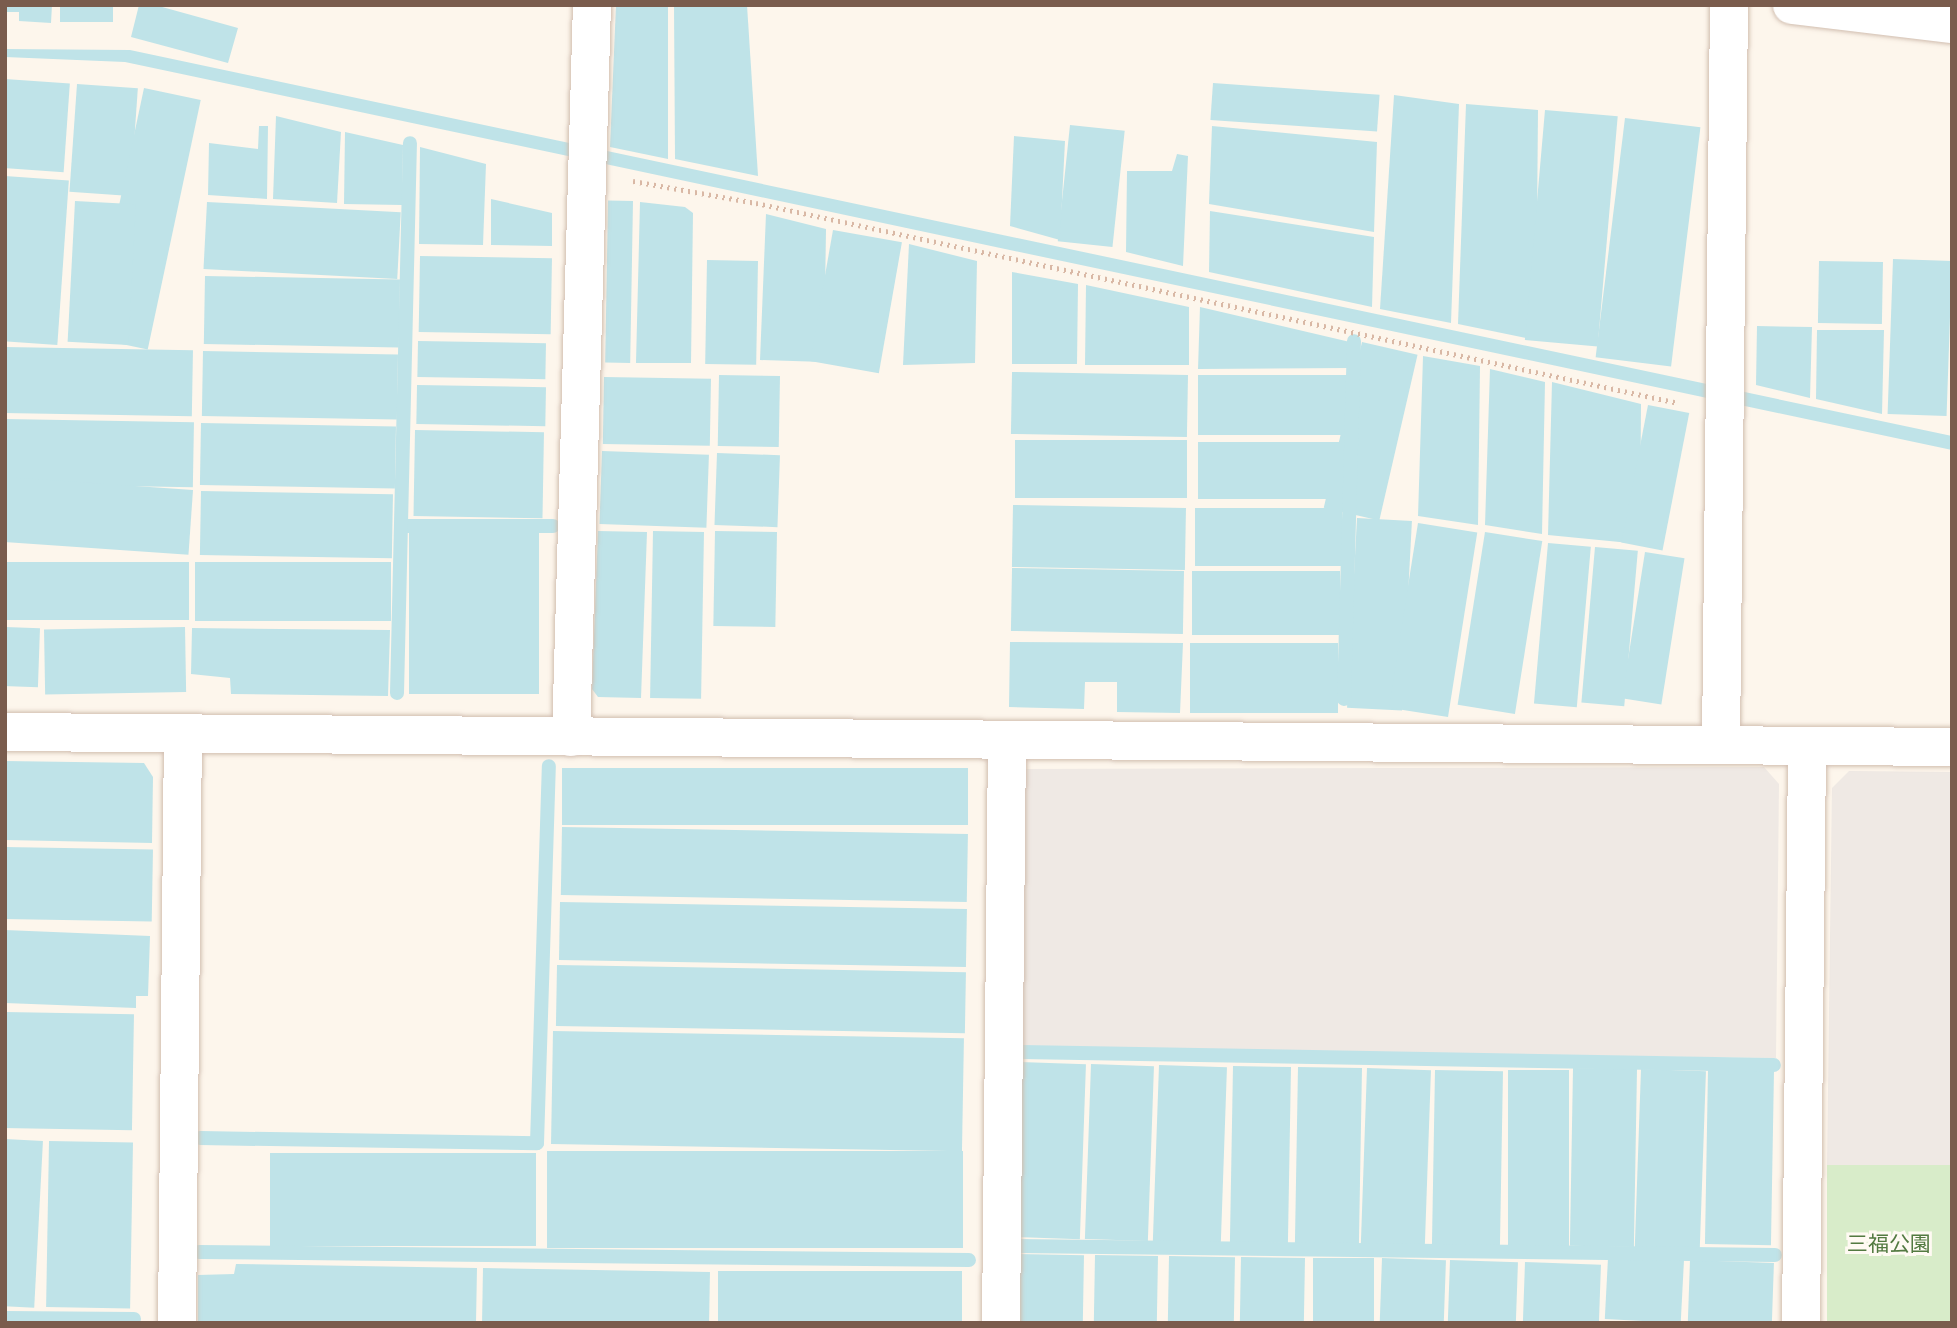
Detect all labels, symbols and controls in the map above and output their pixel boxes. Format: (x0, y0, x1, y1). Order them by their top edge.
park label: 三福公園 (1847, 1231, 1931, 1257)

